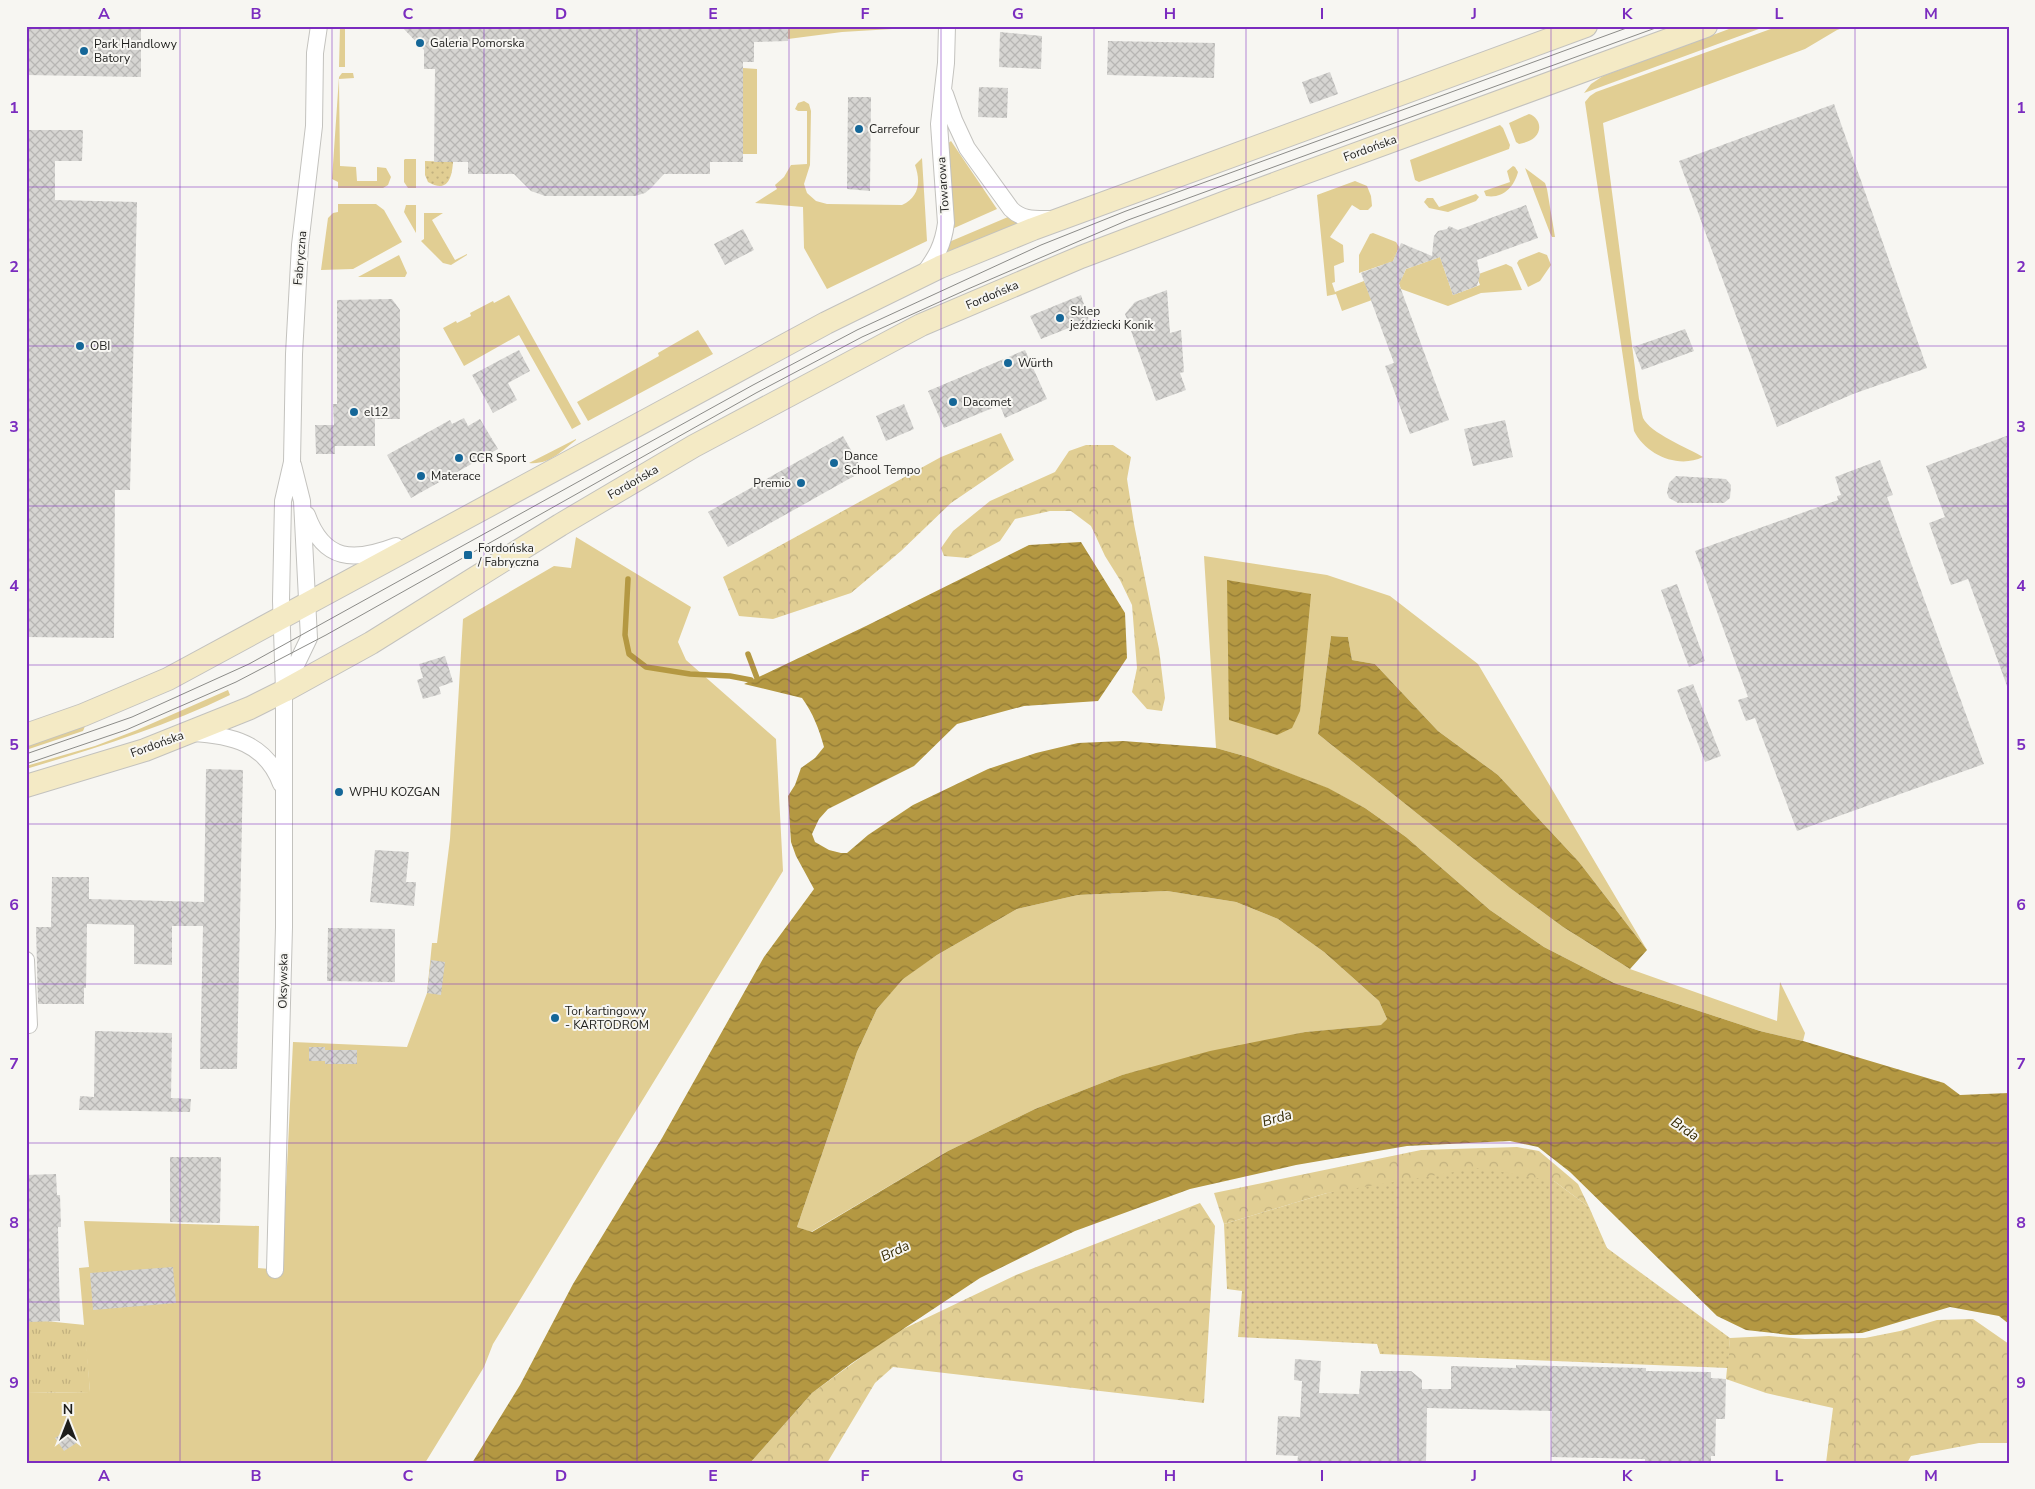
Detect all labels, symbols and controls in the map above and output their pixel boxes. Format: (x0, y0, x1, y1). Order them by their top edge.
text: A (98, 3, 110, 25)
text: B (250, 3, 262, 25)
text: C (403, 3, 414, 25)
text: D (555, 3, 567, 25)
text: E (708, 3, 718, 25)
text: F (861, 3, 870, 25)
text: G (1012, 3, 1024, 25)
text: H (1164, 3, 1176, 25)
text: I (1320, 3, 1324, 25)
text: J (1470, 3, 1477, 25)
text: K (1622, 3, 1634, 25)
text: L (1775, 3, 1784, 25)
text: M (1924, 3, 1938, 25)
place label: Galeria Pomorska (430, 35, 525, 51)
place label: Park Handlowy Batory (94, 36, 178, 66)
marker: Galeria Pomorska (414, 37, 426, 49)
marker: Park Handlowy Batory (78, 45, 90, 57)
text: 1 (9, 97, 19, 119)
text: 1 (2016, 97, 2026, 119)
place label: Carrefour (869, 121, 920, 137)
marker: Carrefour (853, 123, 865, 135)
street label: Fordońska (1341, 131, 1399, 165)
street label: Towarowa (933, 156, 953, 214)
street label: Fabryczna (290, 230, 310, 286)
text: 2 (9, 256, 19, 278)
text: 2 (2016, 256, 2026, 278)
street label: Fordońska (963, 277, 1021, 313)
place label: Sklep jeździecki Konik (1069, 303, 1154, 333)
marker: Sklep jeździecki Konik (1054, 312, 1066, 324)
place label: OBI (90, 338, 110, 354)
marker: OBI (74, 340, 86, 352)
place label: Würth (1018, 355, 1053, 371)
marker: Würth (1002, 357, 1014, 369)
place label: Dacomet (963, 394, 1012, 410)
marker: Dacomet (947, 396, 959, 408)
place label: el12 (364, 404, 388, 420)
marker: el12 (348, 406, 360, 418)
text: 3 (9, 416, 19, 438)
text: 3 (2016, 416, 2026, 438)
place label: Dance School Tempo (844, 448, 921, 478)
place label: CCR Sport (469, 450, 527, 466)
marker: CCR Sport (453, 452, 465, 464)
marker: Dance School Tempo (828, 457, 840, 469)
street label: Fordońska (605, 461, 661, 503)
place label: Materace (431, 468, 481, 484)
marker: Materace (415, 470, 427, 482)
place label: Premio (753, 475, 791, 491)
marker: Premio (795, 477, 807, 489)
place label: Fordońska / Fabryczna (477, 540, 539, 570)
marker: Fordońska / Fabryczna (462, 549, 474, 561)
text: 4 (9, 575, 19, 597)
text: 4 (2016, 575, 2026, 597)
street label: Fordońska (128, 727, 186, 761)
text: 5 (9, 734, 19, 756)
text: 5 (2016, 734, 2026, 756)
place label: WPHU KOZGAN (349, 784, 440, 800)
marker: WPHU KOZGAN (333, 786, 345, 798)
text: 6 (9, 894, 19, 916)
text: 6 (2016, 894, 2026, 916)
street label: Oksywska (275, 953, 291, 1009)
place label: Tor kartingowy - KARTODROM (565, 1003, 649, 1033)
marker: Tor kartingowy - KARTODROM (549, 1012, 561, 1024)
text: 7 (9, 1053, 19, 1075)
text: 7 (2016, 1053, 2026, 1075)
water label: Brda (1260, 1105, 1294, 1131)
water label: Brda (1667, 1113, 1703, 1145)
text: 8 (9, 1212, 19, 1234)
text: 8 (2016, 1212, 2026, 1234)
water label: Brda (877, 1236, 913, 1266)
text: 9 (9, 1372, 19, 1394)
text: 9 (2016, 1372, 2026, 1394)
north arrow (42, 1396, 92, 1446)
text: N (63, 1400, 73, 1419)
text: A (98, 1465, 110, 1487)
text: B (250, 1465, 262, 1487)
text: C (403, 1465, 414, 1487)
text: D (555, 1465, 567, 1487)
text: E (708, 1465, 718, 1487)
text: F (861, 1465, 870, 1487)
text: G (1012, 1465, 1024, 1487)
text: H (1164, 1465, 1176, 1487)
text: I (1320, 1465, 1324, 1487)
text: J (1470, 1465, 1477, 1487)
text: K (1622, 1465, 1634, 1487)
text: L (1775, 1465, 1784, 1487)
text: M (1924, 1465, 1938, 1487)

